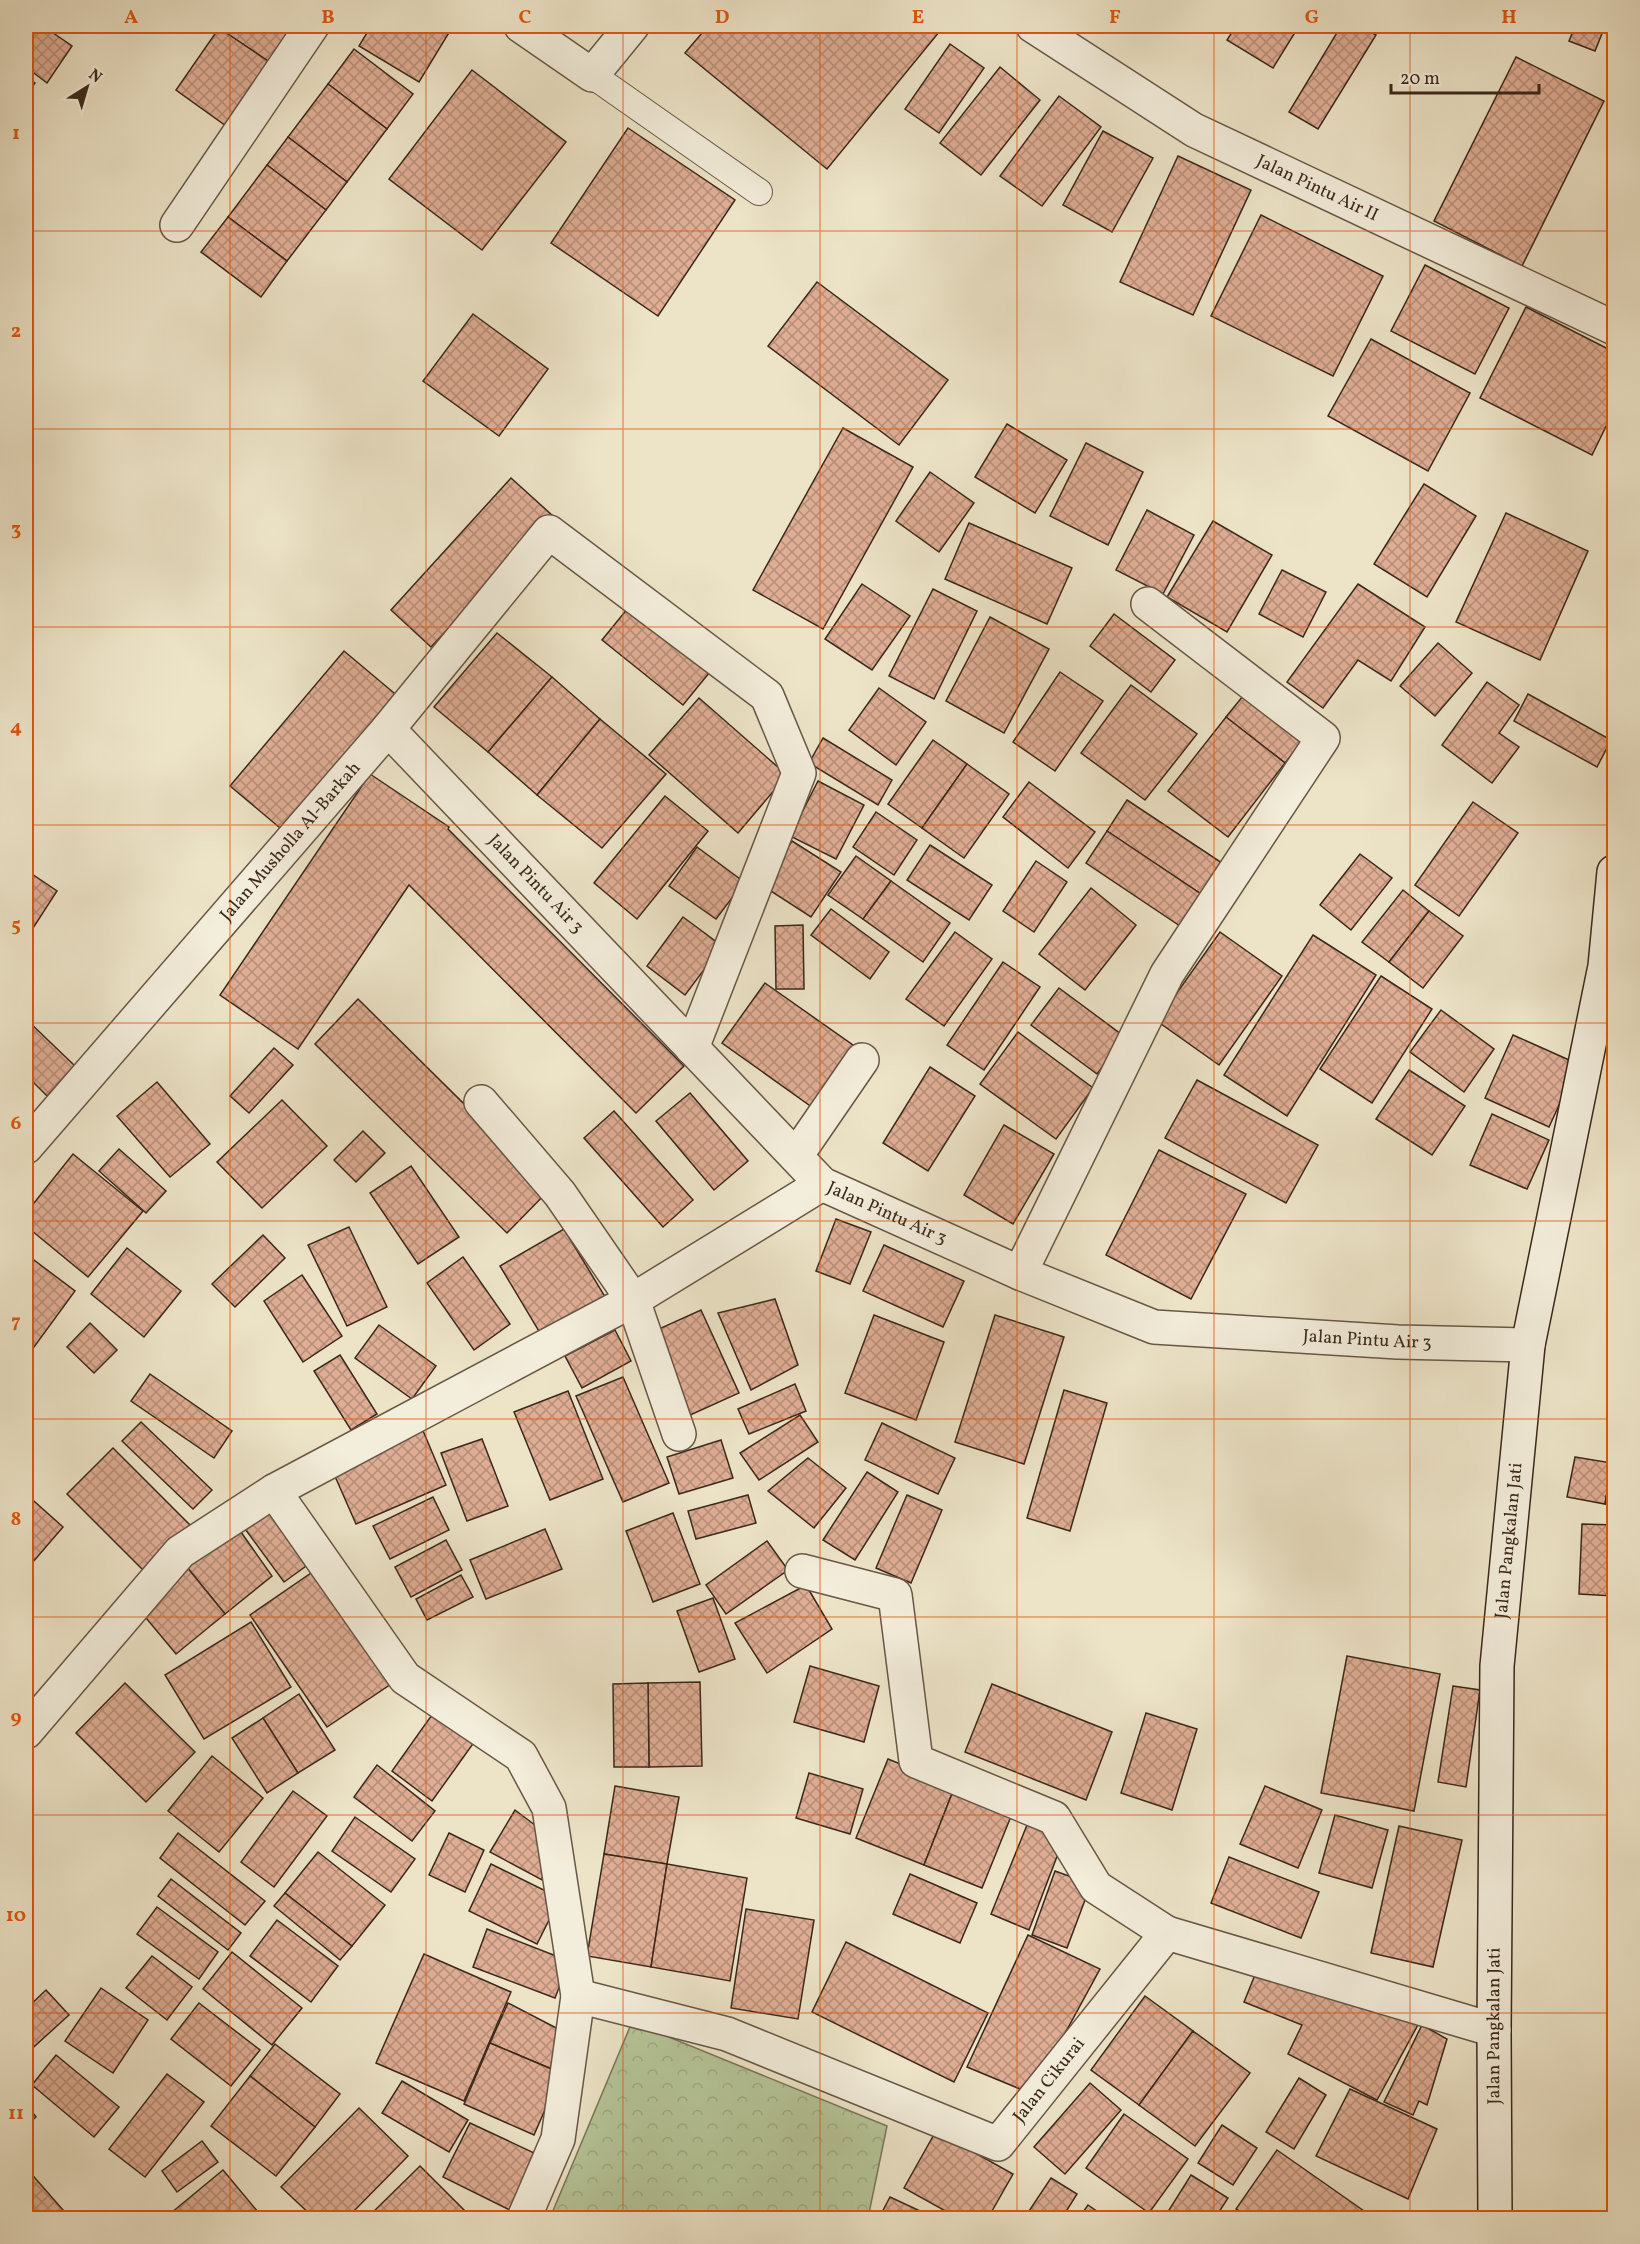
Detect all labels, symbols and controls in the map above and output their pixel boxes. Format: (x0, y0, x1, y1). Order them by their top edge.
text: A (124, 4, 138, 32)
text: B (321, 4, 335, 32)
text: C (519, 4, 532, 32)
text: D (715, 4, 729, 32)
text: E (912, 4, 924, 32)
text: F (1109, 4, 1121, 32)
text: G (1305, 4, 1319, 32)
text: H (1501, 4, 1517, 32)
north arrow (57, 57, 117, 117)
scale bar (1391, 57, 1540, 95)
text: N (84, 64, 106, 89)
text: 20 m (1400, 67, 1440, 92)
text: 1 (12, 120, 20, 148)
street label: Jalan Pintu Air II (1252, 149, 1383, 228)
text: 2 (11, 318, 21, 346)
text: 3 (11, 516, 21, 544)
text: 4 (10, 714, 22, 742)
street label: Jalan Musholla Al-Barkah (214, 756, 367, 927)
street label: Jalan Pintu Air 3 (482, 829, 589, 939)
text: 5 (11, 912, 21, 940)
text: 6 (11, 1110, 22, 1138)
street label: Jalan Pintu Air 3 (823, 1175, 951, 1251)
text: 7 (11, 1308, 21, 1336)
street label: Jalan Pintu Air 3 (1302, 1324, 1432, 1355)
street label: Jalan Pangkalan Jati (1489, 1461, 1529, 1620)
text: 8 (11, 1506, 21, 1534)
text: 9 (10, 1704, 22, 1732)
text: 10 (6, 1902, 26, 1930)
street label: Jalan Pangkalan Jati (1481, 1947, 1507, 2105)
street label: Jalan Cikurai (1007, 2032, 1091, 2128)
text: 11 (8, 2100, 24, 2128)

